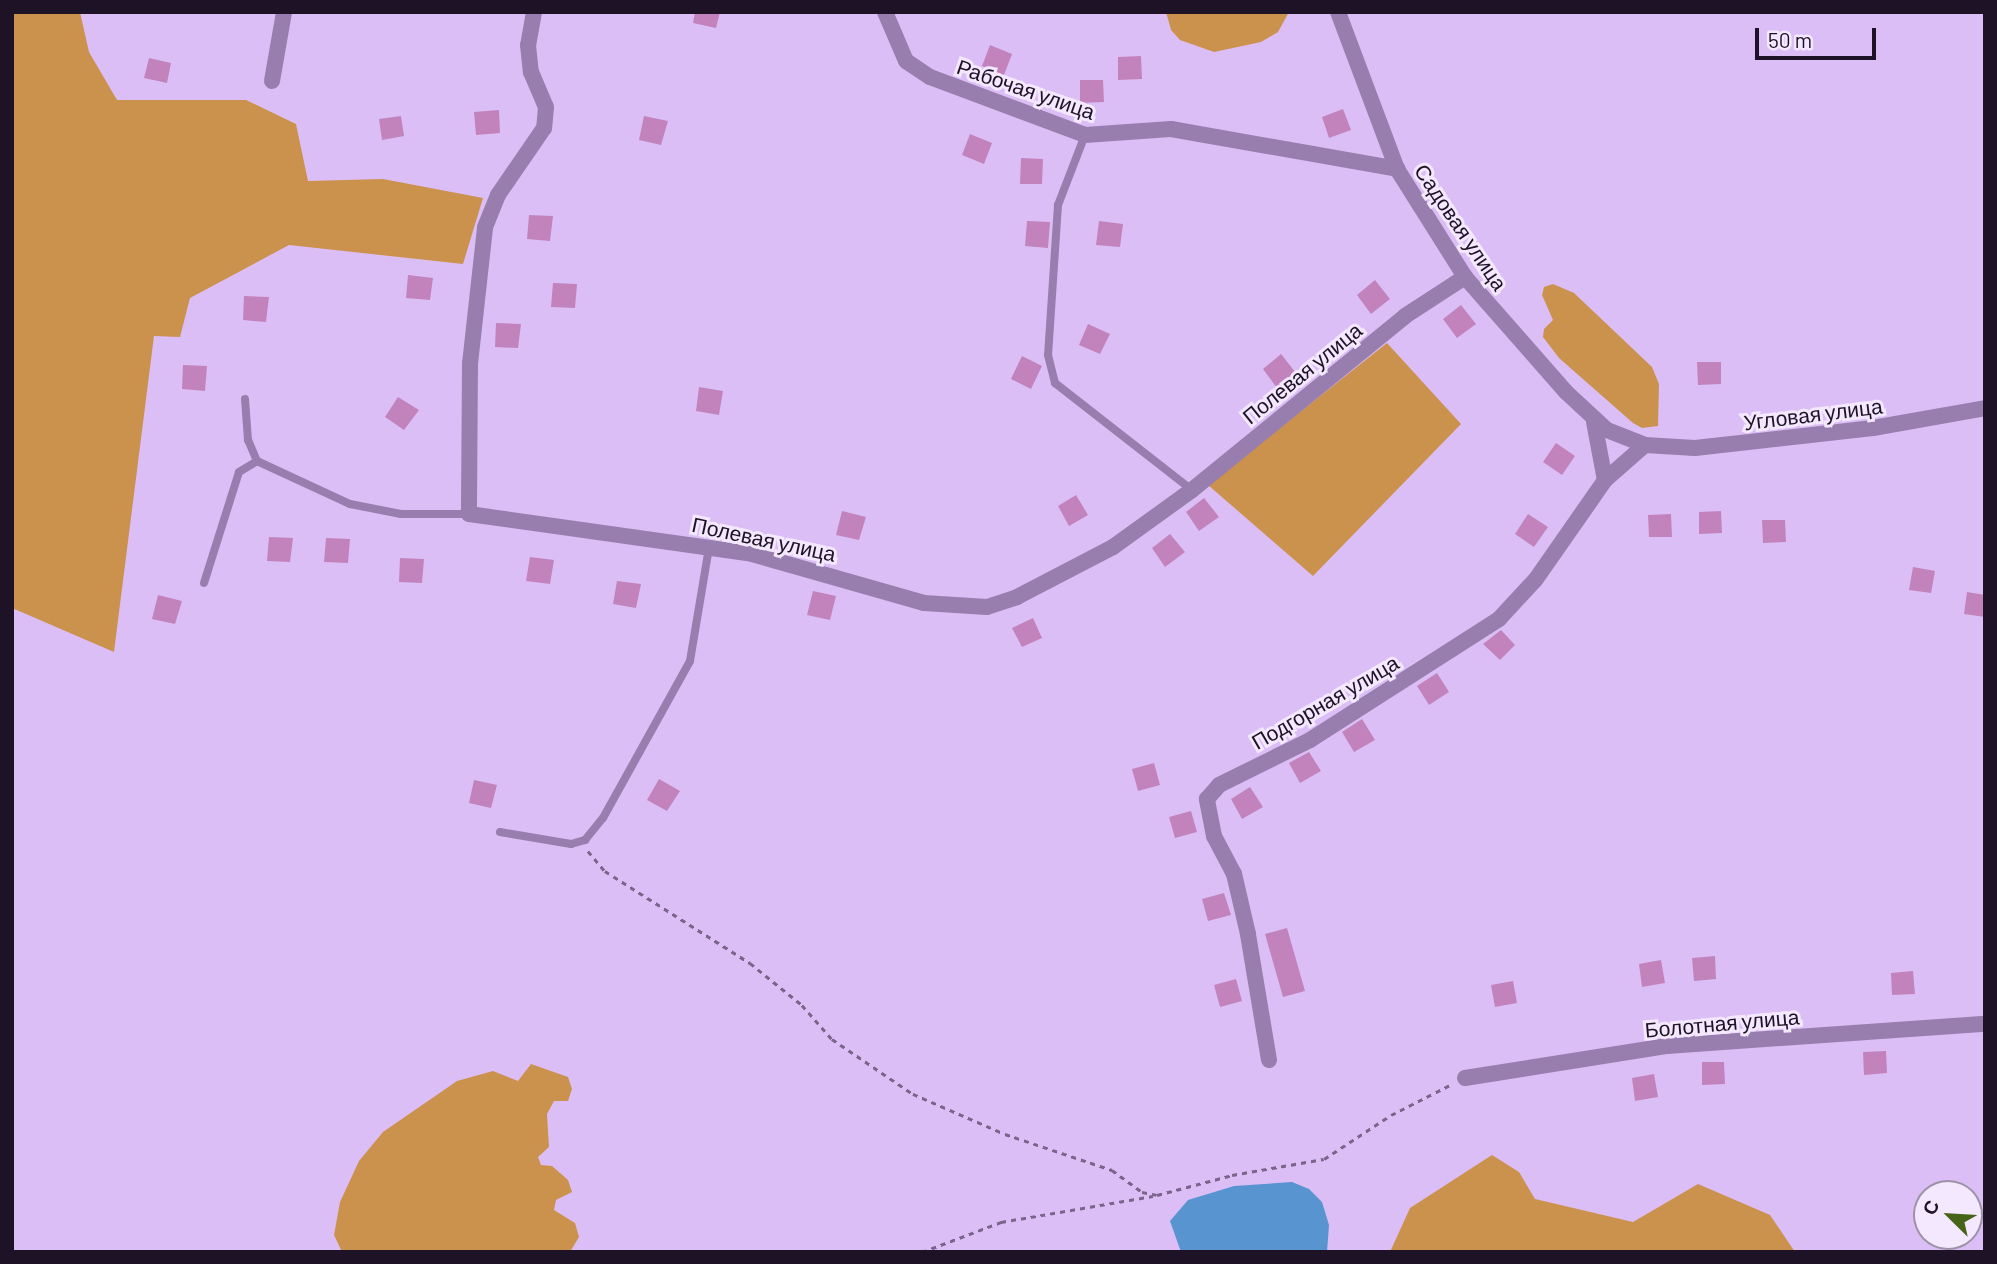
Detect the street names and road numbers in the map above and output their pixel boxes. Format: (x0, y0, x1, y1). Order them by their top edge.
street label: Рабочая улица (954, 54, 1098, 124)
street label: Садовая улица (1409, 159, 1513, 295)
street label: Полевая улица (1237, 317, 1367, 429)
street label: Угловая улица (1742, 393, 1884, 435)
street label: Полевая улица (690, 511, 838, 567)
street label: Подгорная улица (1247, 650, 1403, 754)
street label: Болотная улица (1644, 1004, 1800, 1042)

